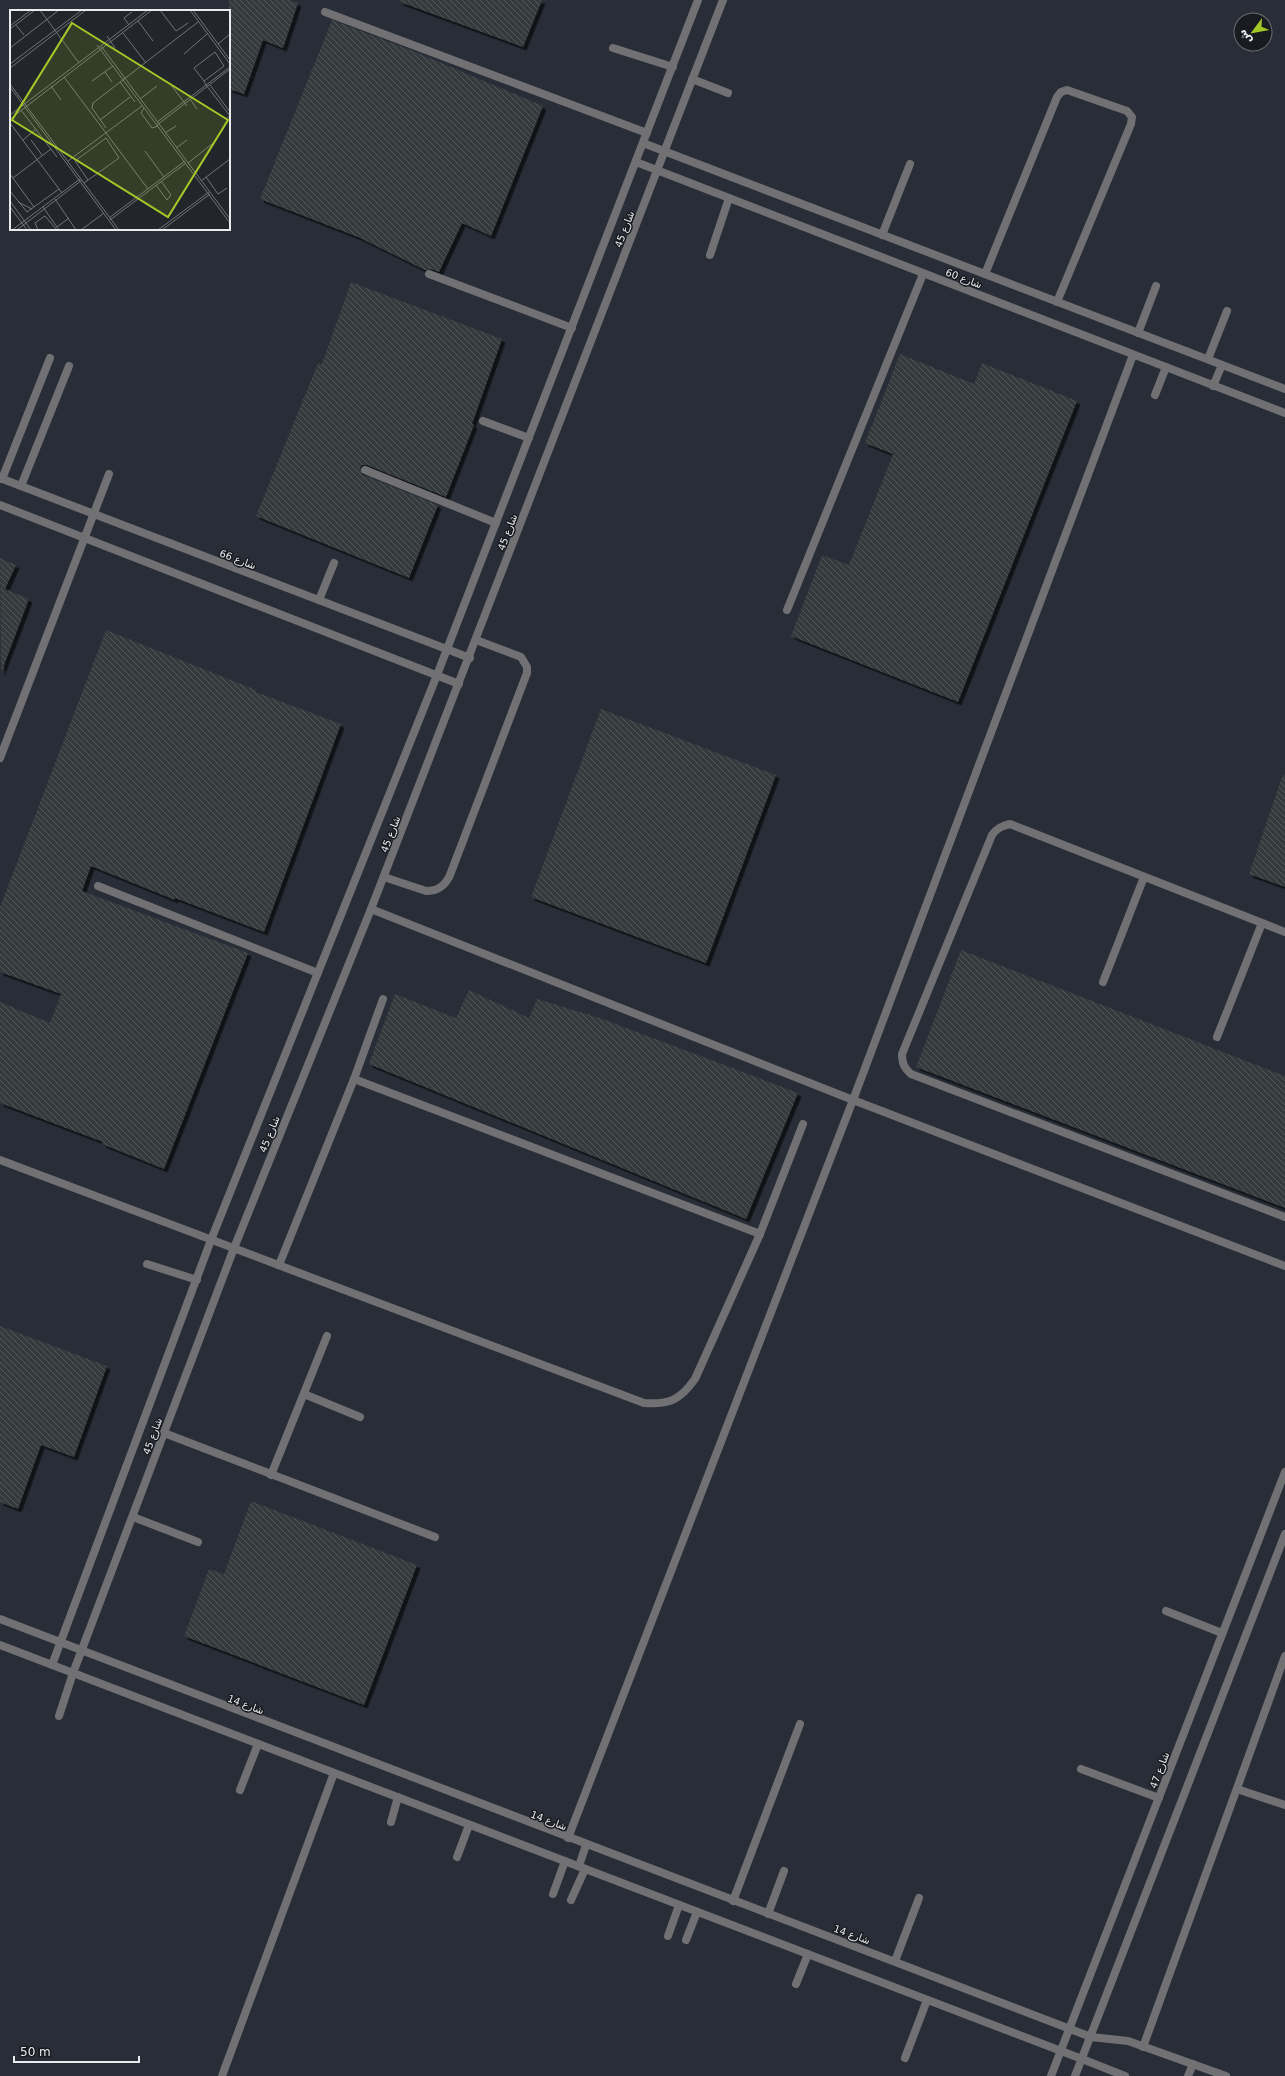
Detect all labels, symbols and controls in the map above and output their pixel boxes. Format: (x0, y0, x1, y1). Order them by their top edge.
inset map (10, 10, 230, 230)
north arrow (1233, 12, 1273, 52)
text: ش (1235, 27, 1254, 47)
street label: شارع 45 (612, 209, 637, 249)
street label: شارع 60 (944, 266, 984, 291)
street label: شارع 45 (495, 512, 520, 552)
street label: شارع 66 (218, 547, 258, 572)
street label: شارع 45 (378, 814, 403, 854)
street label: شارع 45 (257, 1114, 283, 1154)
street label: شارع 45 (141, 1416, 165, 1456)
street label: شارع 14 (226, 1692, 266, 1717)
street label: شارع 47 (1147, 1750, 1172, 1790)
street label: شارع 14 (529, 1808, 569, 1833)
street label: شارع 14 (832, 1923, 872, 1947)
scale bar (14, 2038, 139, 2064)
text: 50 m (20, 2045, 51, 2059)

